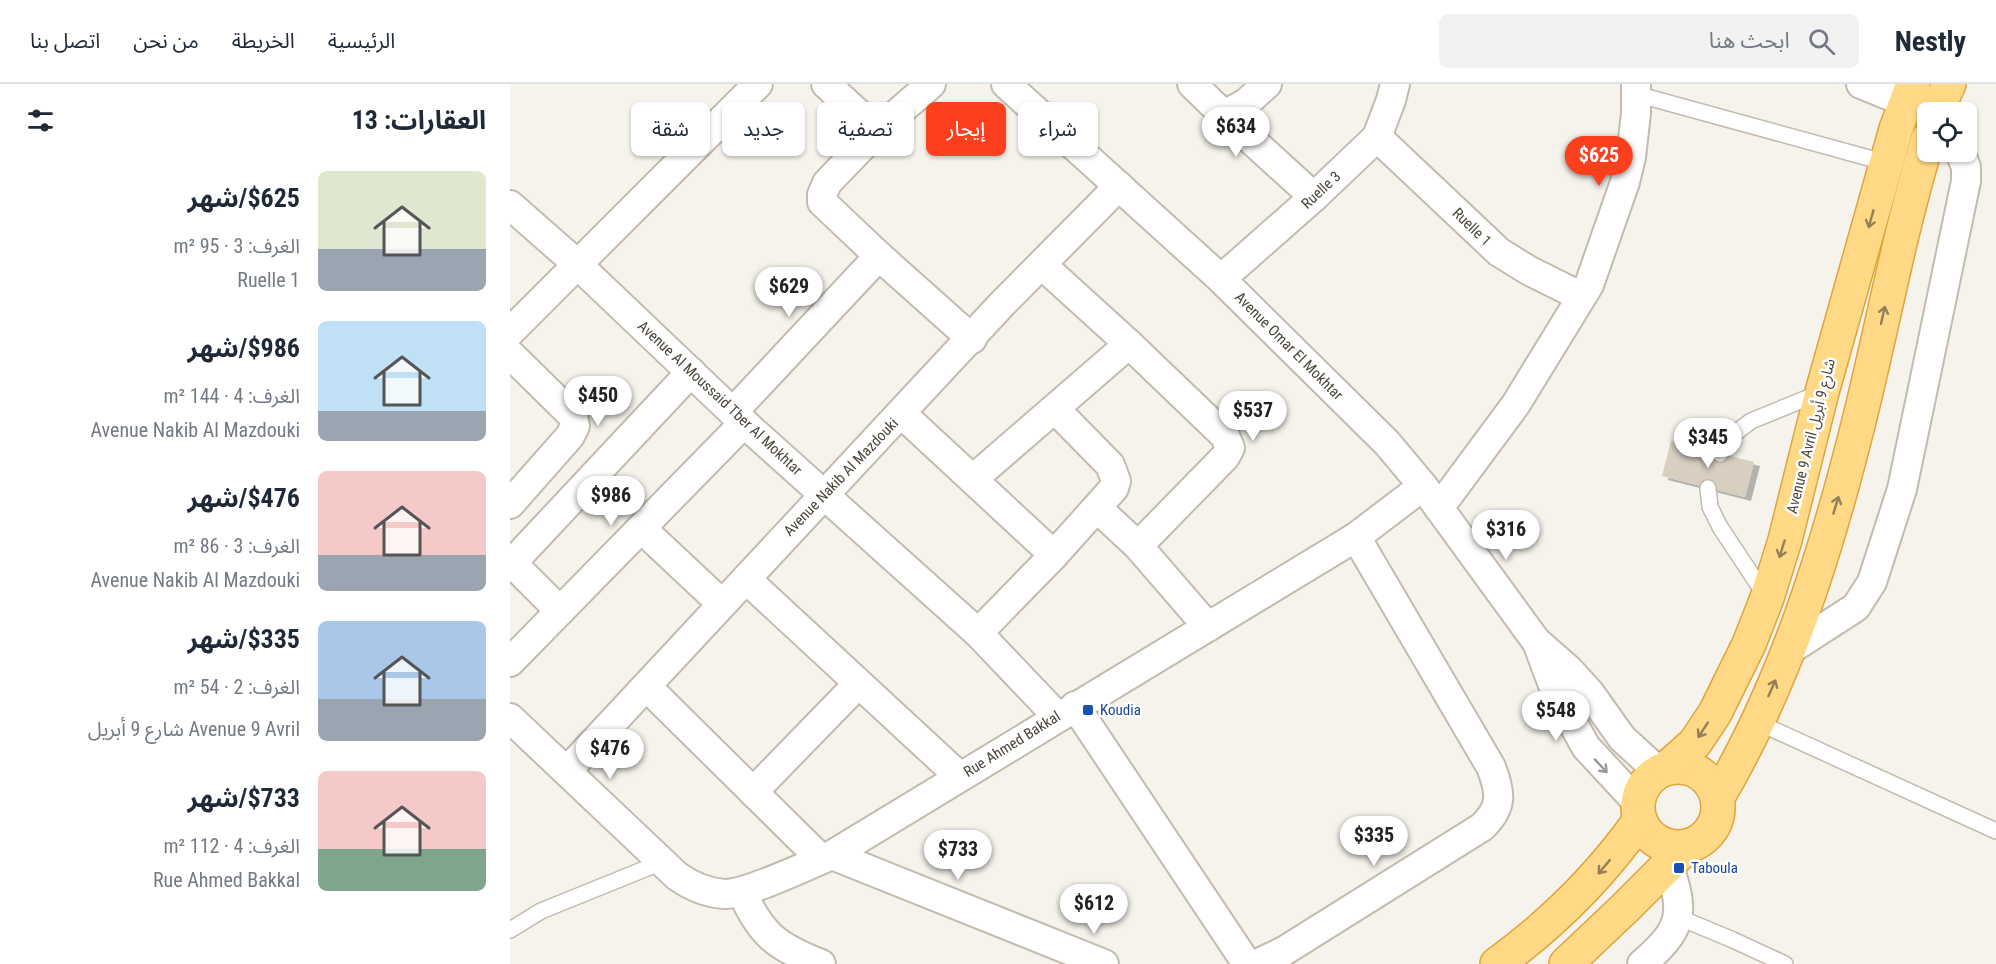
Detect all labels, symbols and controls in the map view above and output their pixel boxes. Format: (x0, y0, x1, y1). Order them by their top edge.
search box (1439, 14, 1859, 68)
icon: search (1805, 25, 1838, 58)
text: Nestly (1895, 25, 1966, 58)
text: ابحث هنا (1709, 28, 1790, 53)
text: اتصل بنا (30, 29, 100, 53)
text: من نحن (133, 29, 199, 53)
text: الخريطة (232, 29, 295, 53)
text: الرئيسية (328, 29, 395, 53)
chip: شقة (631, 102, 710, 156)
chip: جديد (722, 102, 805, 156)
chip: تصفية (817, 102, 914, 156)
chip: إيجار (926, 102, 1006, 156)
chip: شراء (1018, 102, 1098, 156)
map controls (1917, 102, 1977, 162)
button: locate (1917, 102, 1977, 162)
icon: filters (24, 104, 57, 137)
text: العقارات: 13 (352, 105, 486, 135)
pin: $634 (1200, 107, 1272, 158)
text: $634 (1216, 114, 1256, 138)
pin: $625 (1563, 136, 1635, 187)
text: $625 (1579, 143, 1619, 167)
street label: Ruelle 3 (1298, 167, 1344, 213)
text: $625/شهر (188, 183, 300, 213)
icon: home (366, 195, 438, 267)
street label: Ruelle 1 (1449, 204, 1495, 250)
one-way arrow (1865, 209, 1876, 228)
text: الغرف: 3 · 95 m² (173, 234, 300, 258)
pin: $629 (753, 267, 825, 318)
text: Ruelle 1 (237, 268, 300, 292)
text: $629 (769, 274, 809, 298)
street label: Avenue Omar El Mokhtar (1231, 288, 1347, 404)
one-way arrow (1878, 306, 1890, 325)
street label: Avenue Al Moussaid Tber Al Mokhtar (634, 317, 806, 479)
text: $986/شهر (188, 333, 300, 363)
icon: home (366, 345, 438, 417)
street label: Avenue 9 Avril شارع 9 أبريل (1783, 356, 1842, 516)
pin: $450 (562, 376, 634, 427)
text: $450 (578, 383, 618, 407)
text: الغرف: 4 · 144 m² (164, 384, 300, 408)
pin: $537 (1217, 391, 1289, 442)
text: $537 (1233, 398, 1273, 422)
street label: Avenue Nakib Al Mazdouki (780, 414, 902, 540)
text: Avenue Nakib Al Mazdouki (91, 418, 300, 442)
pin: $345 (1672, 418, 1744, 469)
text: $345 (1688, 425, 1728, 449)
pin: $986 (575, 476, 647, 527)
text: $476/شهر (188, 483, 300, 513)
text: $986 (591, 483, 631, 507)
icon: home (366, 495, 438, 567)
one-way arrow (1831, 495, 1842, 514)
pin: $316 (1470, 510, 1542, 561)
text: $316 (1486, 517, 1526, 541)
text: الغرف: 3 · 86 m² (173, 534, 300, 558)
one-way arrow (1776, 539, 1787, 558)
text: Avenue Nakib Al Mazdouki (91, 568, 300, 592)
text: $335/شهر (188, 624, 300, 654)
icon: home (366, 645, 438, 717)
text: الغرف: 2 · 54 m² (173, 675, 300, 699)
one-way arrow (1766, 680, 1778, 698)
pin: $548 (1520, 691, 1592, 742)
text: $548 (1536, 698, 1576, 722)
place label: Koudia (1100, 701, 1141, 719)
marker: Koudia (1081, 703, 1095, 717)
street label: Rue Ahmed Bakkal (960, 707, 1064, 781)
text: Avenue 9 Avril شارع 9 أبريل (88, 717, 300, 741)
one-way arrow (1697, 721, 1709, 738)
pin: $476 (574, 729, 646, 780)
text: $476 (590, 736, 630, 760)
one-way arrow (1594, 758, 1608, 773)
text: $733/شهر (188, 783, 300, 813)
icon: home (366, 795, 438, 867)
pin: $335 (1338, 816, 1410, 867)
text: $335 (1354, 823, 1394, 847)
pin: $733 (922, 830, 994, 881)
text: الغرف: 4 · 112 m² (164, 834, 300, 858)
text: $733 (938, 837, 978, 861)
one-way arrow (1598, 859, 1611, 875)
place label: Taboula (1691, 859, 1738, 877)
marker: Taboula (1672, 861, 1686, 875)
text: Rue Ahmed Bakkal (153, 868, 300, 892)
pin: $612 (1058, 884, 1130, 935)
text: $612 (1074, 891, 1114, 915)

